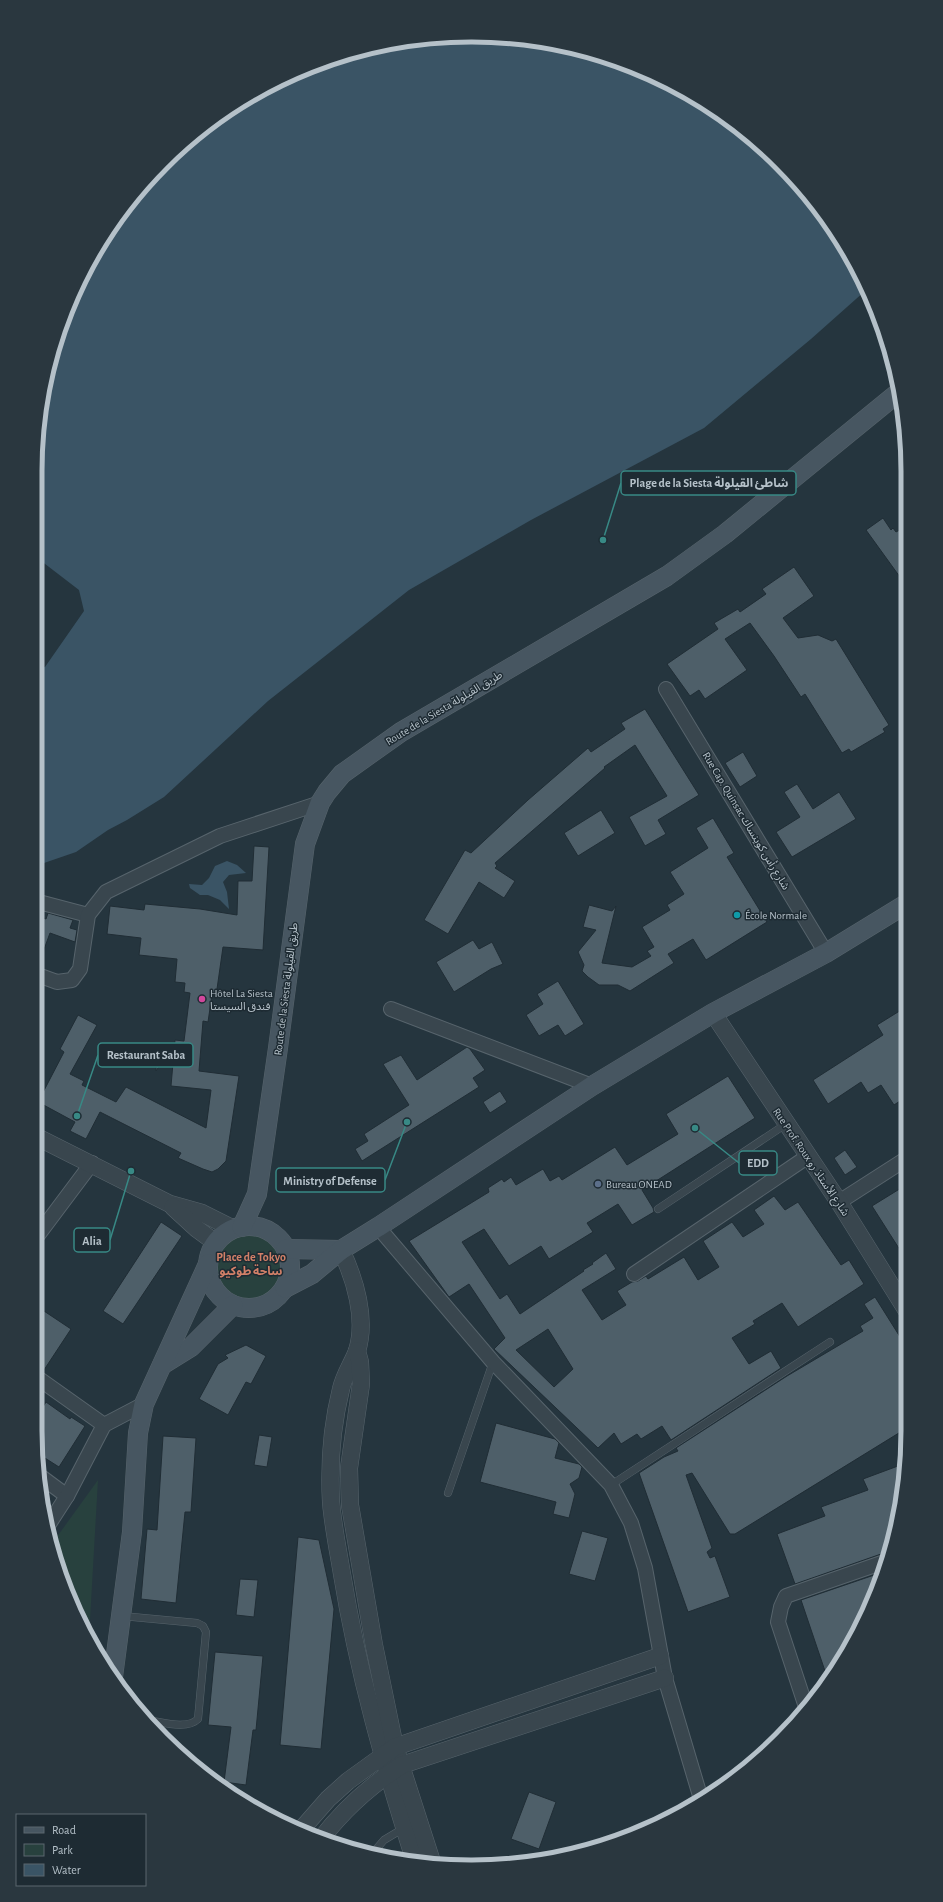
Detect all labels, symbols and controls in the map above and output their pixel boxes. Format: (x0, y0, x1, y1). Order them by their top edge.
callout: Plage de la Siesta شاطئ القيلولة (621, 471, 796, 495)
text: Plage de la Siesta شاطئ القيلولة (630, 476, 788, 490)
street label: Route de la Siesta طريق القيلولة (384, 669, 505, 748)
street label: Rue Cap. Quinsac شارع رأس كوينساك (699, 750, 793, 893)
place label: École Normale (745, 909, 807, 921)
marker: École Normale (732, 910, 742, 920)
street label: Route de la Siesta طريق القيلولة (272, 922, 301, 1056)
place label: Hôtel La Siesta فندق السيستا (210, 988, 273, 1013)
marker: Hôtel La Siesta فندق السيستا (197, 994, 207, 1004)
callout: Restaurant Saba (98, 1043, 193, 1067)
text: Restaurant Saba (107, 1049, 185, 1061)
street label: Rue Prof. Roux شارع الأستاذ رو (769, 1106, 852, 1219)
callout: EDD (739, 1151, 777, 1175)
text: EDD (747, 1157, 769, 1169)
callout: Ministry of Defense (276, 1168, 385, 1192)
text: Ministry of Defense (283, 1175, 377, 1188)
marker: Bureau ONEAD (593, 1179, 603, 1189)
place label: Bureau ONEAD (606, 1179, 672, 1190)
callout: Alia (74, 1228, 110, 1252)
text: Alia (82, 1235, 102, 1247)
district label: Place de Tokyo ساحة طوكيو (216, 1251, 286, 1278)
legend (16, 1814, 146, 1886)
text: Road (52, 1824, 76, 1836)
text: Park (52, 1844, 73, 1856)
text: Water (52, 1864, 81, 1876)

